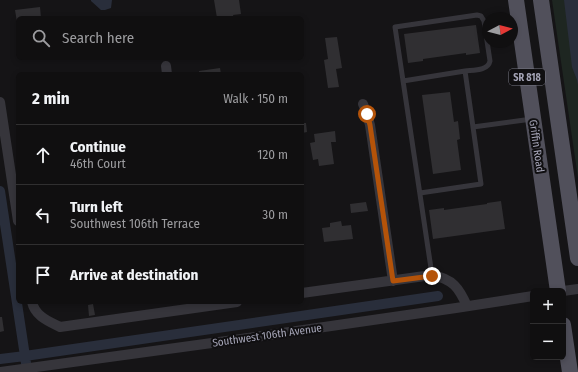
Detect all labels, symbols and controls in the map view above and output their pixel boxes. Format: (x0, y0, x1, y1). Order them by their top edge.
north arrow (482, 12, 518, 48)
search box (16, 16, 304, 60)
icon: search (30, 27, 52, 49)
text: Search here (62, 29, 134, 47)
road number: SR 818 (509, 69, 545, 85)
text: 2 min (32, 88, 70, 109)
text: Walk · 150 m (223, 91, 288, 106)
route start (358, 105, 376, 123)
street label: Griffin Road (526, 119, 547, 173)
text: Continue (70, 138, 126, 156)
icon: ahead (32, 144, 54, 166)
text: 120 m (257, 147, 288, 162)
text: 46th Court (70, 156, 126, 171)
text: Turn left (70, 198, 123, 216)
icon: left (32, 204, 54, 226)
text: 30 m (262, 207, 288, 222)
text: Southwest 106th Terrace (70, 216, 200, 231)
icon: arrive (32, 264, 54, 286)
text: Arrive at destination (70, 266, 198, 284)
route end (423, 267, 441, 285)
map controls (530, 288, 566, 360)
button: + (530, 288, 566, 324)
street label: Southwest 106th Avenue (211, 321, 323, 350)
button: − (530, 324, 566, 360)

